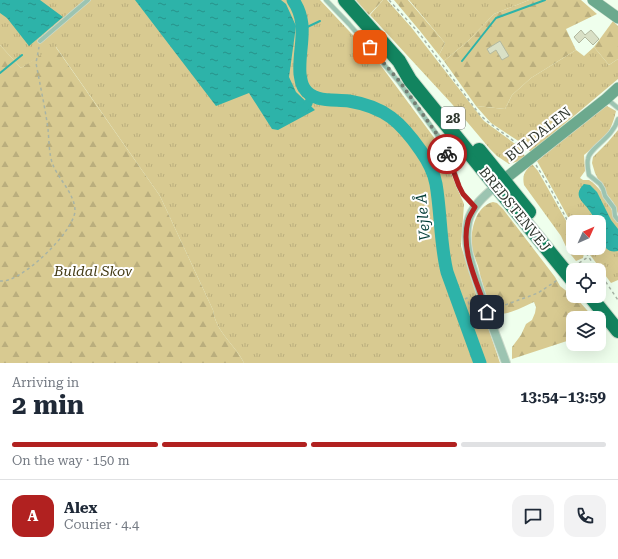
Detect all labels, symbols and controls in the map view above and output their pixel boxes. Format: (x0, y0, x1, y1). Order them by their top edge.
pin (353, 30, 387, 64)
icon: bag (359, 36, 381, 58)
street label: BULDALEN (502, 104, 574, 164)
road number: 28 (441, 107, 465, 129)
courier (427, 134, 467, 174)
icon: bike (436, 143, 458, 165)
street label: BREDSTENVEJ (476, 164, 554, 254)
water label: Vejle Å (411, 193, 434, 241)
north arrow (566, 215, 606, 255)
map controls (566, 215, 606, 351)
park label: Buldal Skov (53, 263, 133, 279)
button: locate (566, 263, 606, 303)
pin (470, 295, 504, 329)
icon: home (476, 301, 498, 323)
button: layers (566, 311, 606, 351)
text: Arriving in (12, 375, 79, 390)
text: 13:54–13:59 (520, 388, 606, 406)
text: 2 min (12, 390, 84, 420)
text: On the way · 150 m (12, 453, 129, 468)
button: chat (512, 495, 554, 537)
button: phone (564, 495, 606, 537)
text: Alex (64, 499, 97, 517)
text: A (28, 507, 38, 525)
text: Courier · 4.4 (64, 517, 139, 532)

